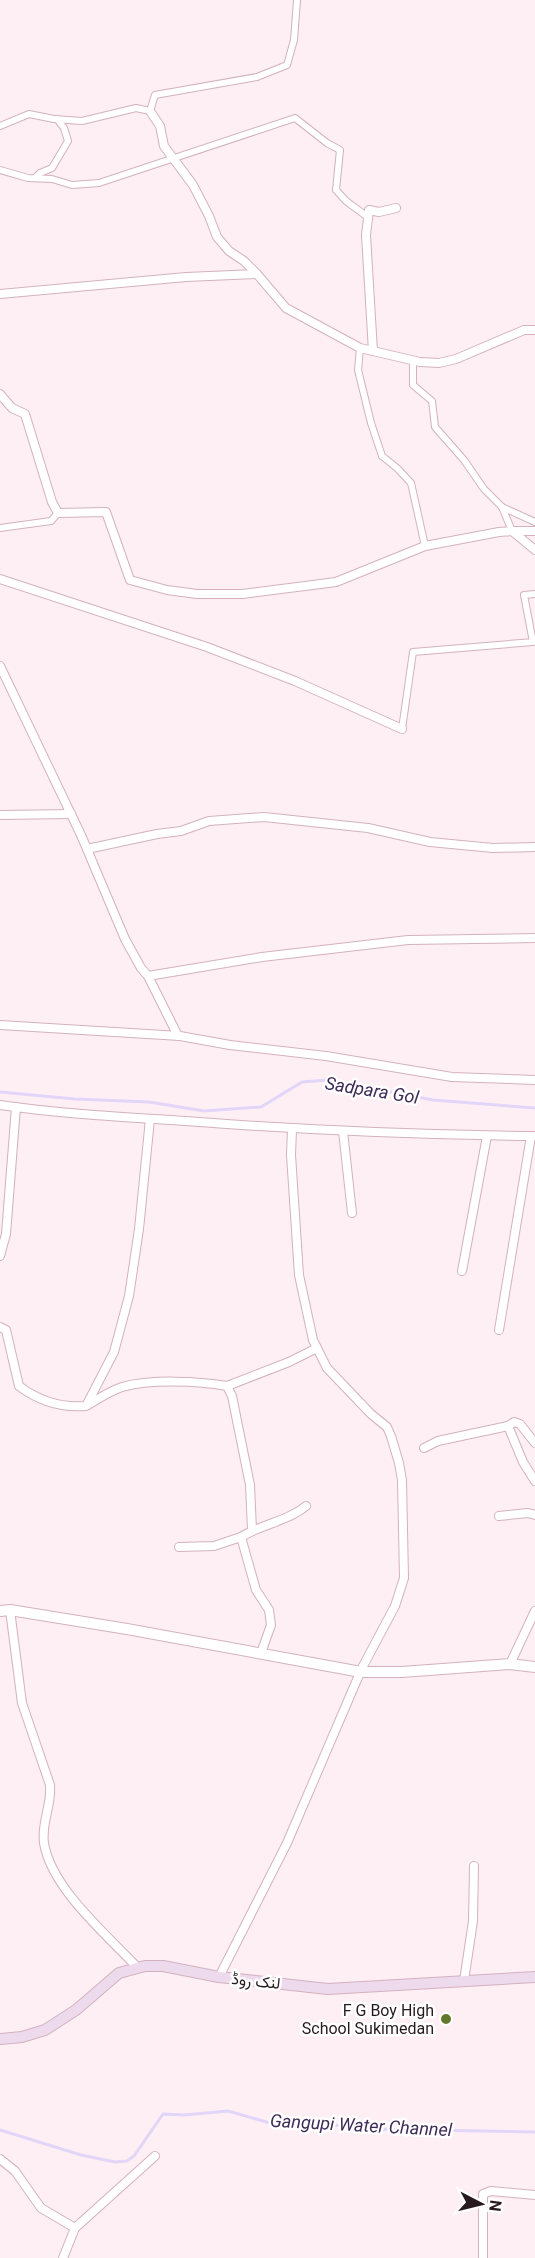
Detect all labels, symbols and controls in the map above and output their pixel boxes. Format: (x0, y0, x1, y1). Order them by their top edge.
water label: Sadpara Gol (324, 1072, 421, 1108)
street label: لنک روڈ (231, 1969, 281, 1994)
place label: F G Boy High School Sukimedan (302, 2001, 434, 2038)
marker: F G Boy High School Sukimedan (439, 2012, 453, 2026)
water label: Gangupi Water Channel (269, 2110, 453, 2140)
north arrow (451, 2174, 511, 2234)
text: N (485, 2199, 506, 2213)

